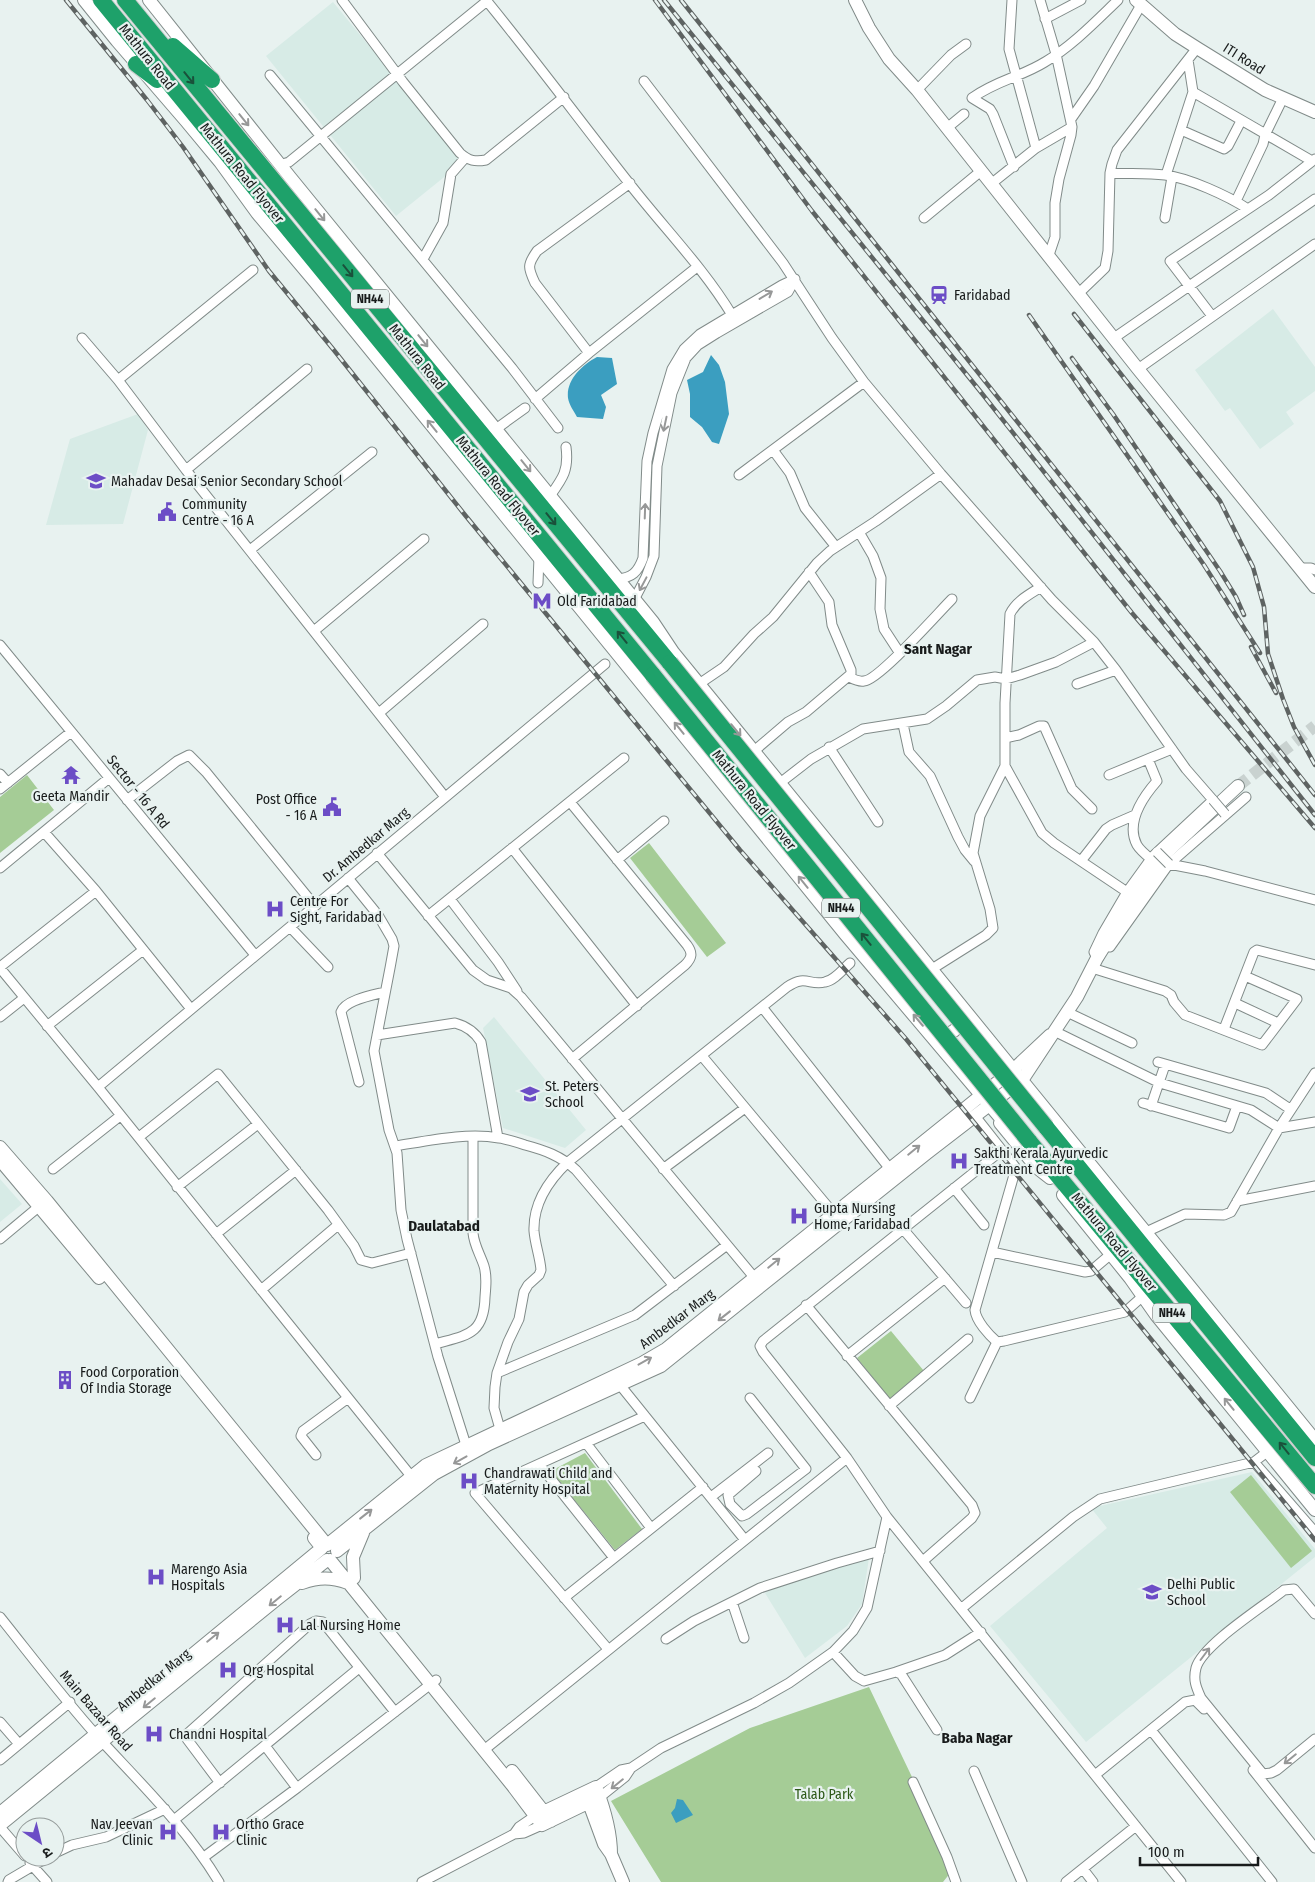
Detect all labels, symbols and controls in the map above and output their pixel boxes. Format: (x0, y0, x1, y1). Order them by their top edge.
street label: Mathura Road (115, 21, 179, 93)
street label: ITI Road (1220, 40, 1268, 78)
one-way arrow (183, 71, 194, 84)
one-way arrow (239, 114, 250, 127)
street label: Mathura Road Flyover (196, 119, 288, 227)
one-way arrow (315, 208, 326, 221)
one-way arrow (342, 265, 353, 278)
station icon: Faridabad (928, 284, 950, 306)
place label: Faridabad (954, 287, 1011, 304)
one-way arrow (758, 289, 772, 299)
road number: NH44 (351, 290, 389, 308)
street label: Mathura Road (385, 321, 449, 393)
one-way arrow (418, 334, 429, 347)
one-way arrow (660, 416, 669, 432)
one-way arrow (427, 420, 438, 433)
street label: Mathura Road Flyover (452, 432, 544, 540)
one-way arrow (520, 460, 532, 473)
school or university icon: Mahadav Desai Senior Secondary School (85, 470, 107, 492)
place label: Mahadav Desai Senior Secondary School (111, 473, 343, 490)
place label: Community Centre - 16 A (182, 496, 255, 529)
public building icon: Community Centre - 16 A (156, 501, 178, 523)
one-way arrow (640, 503, 650, 520)
one-way arrow (545, 512, 556, 525)
one-way arrow (638, 576, 648, 591)
metro station icon: Old Faridabad (531, 590, 553, 612)
place label: Old Faridabad (557, 593, 637, 610)
one-way arrow (616, 631, 627, 644)
district label: Sant Nagar (904, 640, 972, 658)
one-way arrow (673, 722, 684, 735)
one-way arrow (731, 723, 742, 736)
street label: Mathura Road Flyover (708, 746, 800, 854)
street label: Sector - 16 A Rd (103, 752, 173, 832)
temple icon: Geeta Mandir (60, 764, 82, 786)
place label: Geeta Mandir (33, 788, 109, 805)
place label: Post Office - 16 A (256, 791, 318, 824)
public building icon: Post Office - 16 A (321, 796, 343, 818)
street label: Dr. Ambedkar Marg (319, 804, 413, 886)
one-way arrow (798, 875, 809, 888)
place label: Centre For Sight, Faridabad (290, 893, 382, 926)
hospital icon: Centre For Sight, Faridabad (264, 898, 286, 920)
road number: NH44 (822, 898, 860, 918)
one-way arrow (861, 933, 872, 946)
one-way arrow (913, 1014, 924, 1027)
place label: St. Peters School (545, 1078, 599, 1111)
school or university icon: St. Peters School (519, 1083, 541, 1105)
one-way arrow (907, 1145, 920, 1156)
place label: Sakthi Kerala Ayurvedic Treatment Centre (974, 1145, 1108, 1178)
hospital icon: Sakthi Kerala Ayurvedic Treatment Centre (948, 1150, 970, 1172)
street label: Mathura Road Flyover (1068, 1189, 1160, 1295)
place label: Gupta Nursing Home, Faridabad (814, 1200, 910, 1233)
hospital icon: Gupta Nursing Home, Faridabad (788, 1205, 810, 1227)
district label: Daulatabad (408, 1217, 480, 1235)
one-way arrow (767, 1257, 780, 1268)
street label: Ambedkar Marg (636, 1285, 718, 1353)
road number: NH44 (1153, 1304, 1191, 1322)
one-way arrow (718, 1311, 731, 1322)
one-way arrow (637, 1356, 652, 1366)
place label: Food Corporation Of India Storage (80, 1364, 179, 1397)
building icon: Food Corporation Of India Storage (54, 1369, 76, 1391)
one-way arrow (1223, 1398, 1234, 1411)
one-way arrow (1279, 1442, 1290, 1455)
one-way arrow (452, 1455, 467, 1465)
place label: Chandrawati Child and Maternity Hospital (484, 1465, 613, 1498)
hospital icon: Chandrawati Child and Maternity Hospital (458, 1470, 480, 1492)
one-way arrow (359, 1509, 372, 1520)
place label: Marengo Asia Hospitals (171, 1561, 247, 1594)
hospital icon: Marengo Asia Hospitals (145, 1566, 167, 1588)
place label: Delhi Public School (1167, 1576, 1235, 1609)
school or university icon: Delhi Public School (1141, 1581, 1163, 1603)
one-way arrow (269, 1595, 282, 1606)
hospital icon: Lal Nursing Home (274, 1614, 296, 1636)
place label: Lal Nursing Home (300, 1617, 401, 1634)
one-way arrow (206, 1632, 219, 1643)
street label: Ambedkar Marg (114, 1645, 194, 1715)
one-way arrow (1200, 1647, 1211, 1660)
hospital icon: Qrg Hospital (217, 1659, 239, 1681)
place label: Qrg Hospital (243, 1662, 314, 1679)
street label: Main Bazaar Road (56, 1667, 136, 1755)
one-way arrow (143, 1698, 156, 1709)
hospital icon: Chandni Hospital (143, 1723, 165, 1745)
place label: Chandni Hospital (169, 1726, 267, 1743)
district label: Baba Nagar (942, 1729, 1013, 1747)
one-way arrow (1284, 1754, 1297, 1765)
one-way arrow (610, 1778, 623, 1789)
park label: Talab Park (795, 1786, 854, 1803)
place label: Nav Jeevan Clinic (90, 1816, 153, 1849)
place label: Ortho Grace Clinic (236, 1816, 304, 1849)
north arrow (15, 1817, 65, 1867)
hospital icon: Nav Jeevan Clinic (157, 1821, 179, 1843)
hospital icon: Ortho Grace Clinic (210, 1821, 232, 1843)
scale bar (1140, 1834, 1258, 1866)
text: उ (38, 1843, 55, 1862)
text: 100 m (1148, 1843, 1185, 1861)

